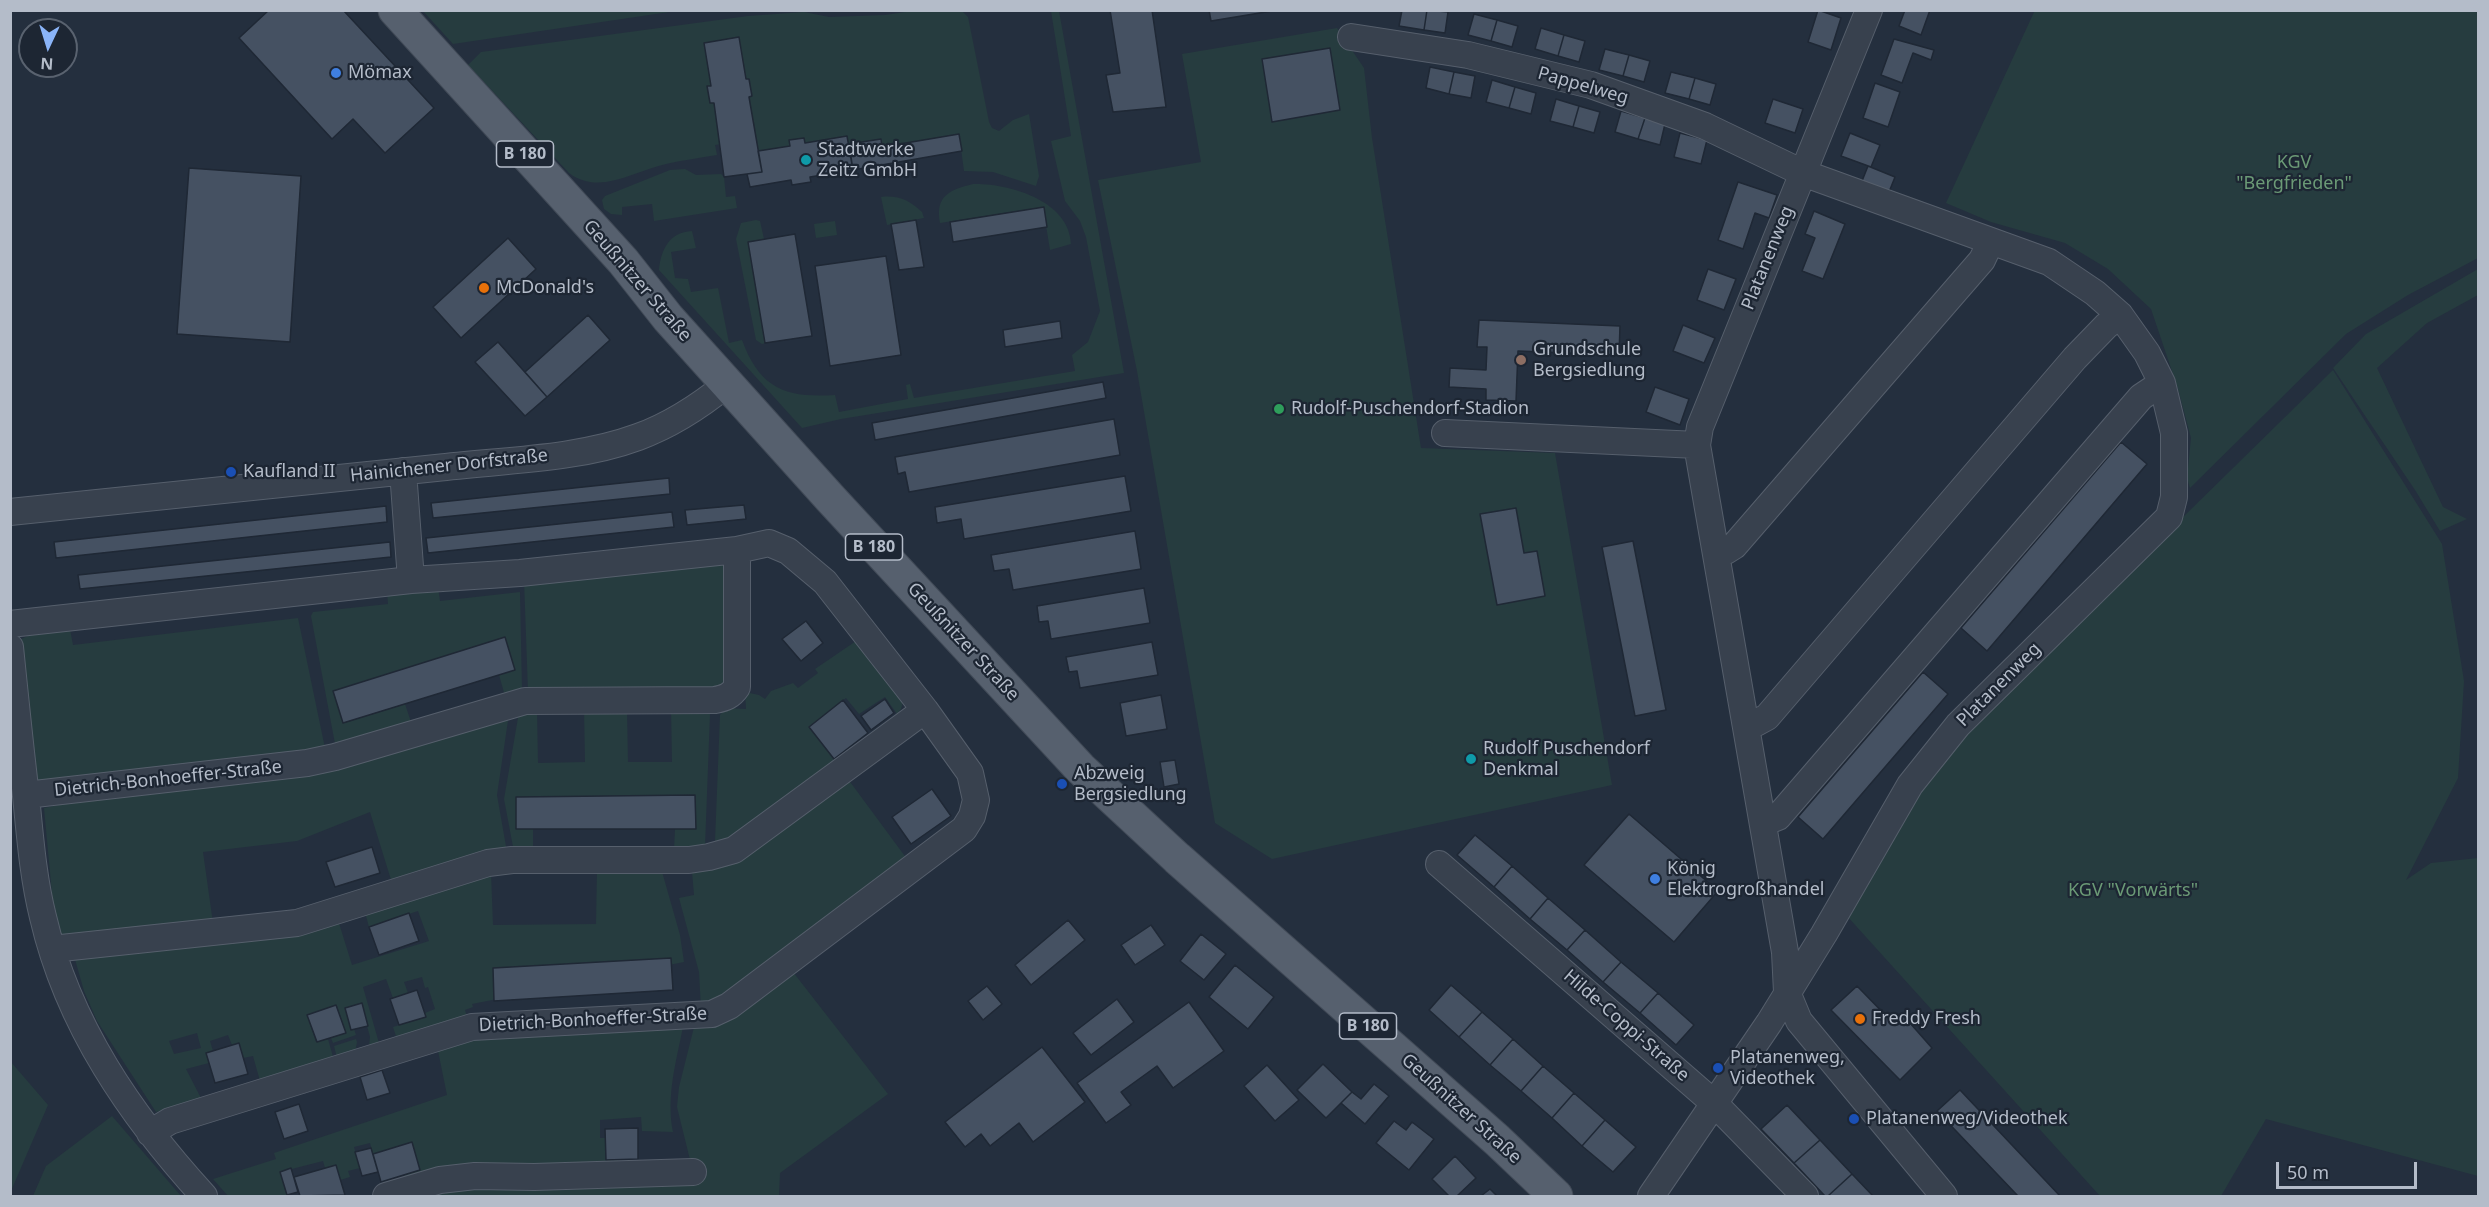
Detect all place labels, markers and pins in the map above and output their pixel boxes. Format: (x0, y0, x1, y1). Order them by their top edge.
place label: Mömax (348, 62, 412, 84)
marker: Mömax (329, 66, 343, 80)
place label: Stadtwerke Zeitz GmbH (818, 139, 917, 182)
marker: Stadtwerke Zeitz GmbH (799, 153, 813, 167)
place label: McDonald's (496, 277, 594, 299)
marker: McDonald's (477, 281, 491, 295)
place label: Grundschule Bergsiedlung (1533, 339, 1646, 382)
marker: Grundschule Bergsiedlung (1514, 353, 1528, 367)
place label: Rudolf-Puschendorf-Stadion (1291, 398, 1529, 420)
marker: Rudolf-Puschendorf-Stadion (1272, 402, 1286, 416)
place label: Kaufland II (243, 461, 335, 483)
marker: Kaufland II (224, 465, 238, 479)
place label: Rudolf Puschendorf Denkmal (1483, 738, 1650, 780)
marker: Rudolf Puschendorf Denkmal (1464, 752, 1478, 766)
place label: Abzweig Bergsiedlung (1074, 763, 1187, 806)
marker: Abzweig Bergsiedlung (1055, 777, 1069, 791)
place label: König Elektrogroßhandel (1667, 858, 1824, 900)
marker: König Elektrogroßhandel (1648, 872, 1662, 886)
place label: Freddy Fresh (1872, 1008, 1981, 1030)
marker: Freddy Fresh (1853, 1012, 1867, 1026)
place label: Platanenweg, Videothek (1730, 1047, 1845, 1090)
marker: Platanenweg, Videothek (1711, 1061, 1725, 1075)
place label: Platanenweg/Videothek (1866, 1108, 2068, 1130)
marker: Platanenweg/Videothek (1847, 1112, 1861, 1126)

